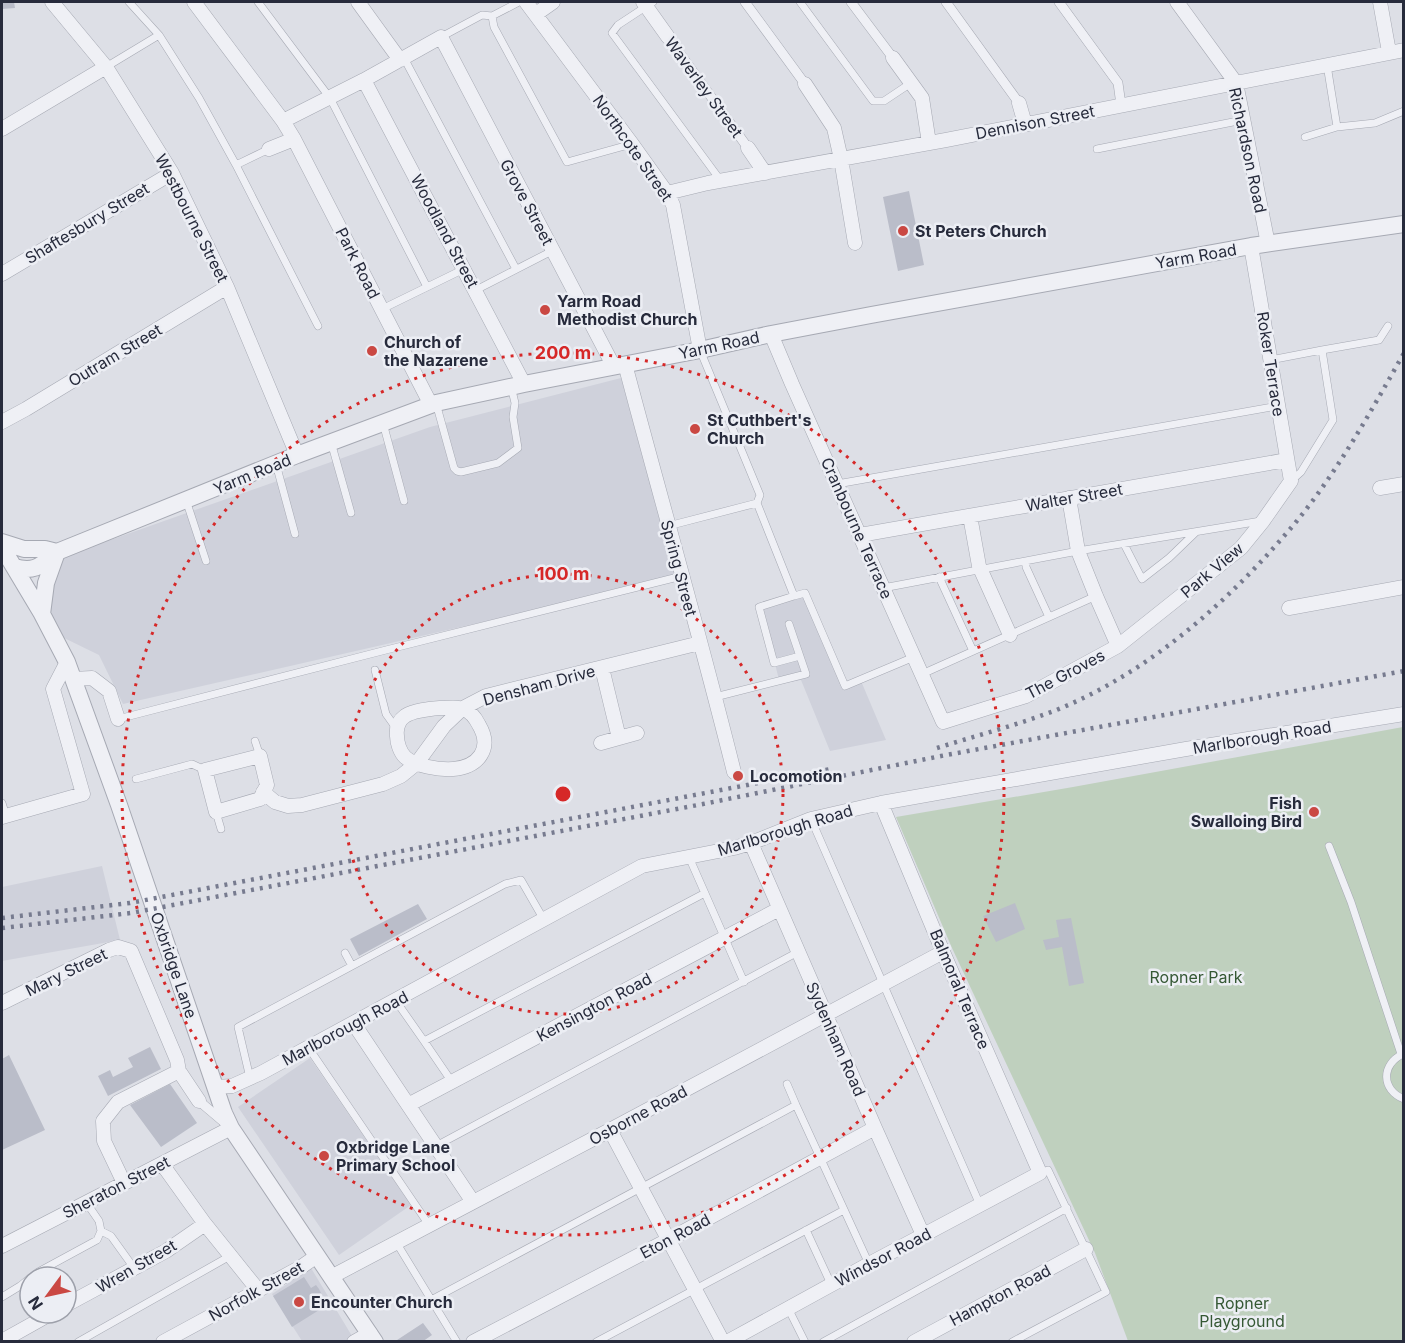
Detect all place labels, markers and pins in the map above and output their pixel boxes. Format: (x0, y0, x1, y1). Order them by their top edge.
place label: St Peters Church (915, 221, 1047, 241)
marker: St Peters Church (896, 224, 910, 238)
place label: Yarm Road Methodist Church (557, 291, 697, 329)
marker: Yarm Road Methodist Church (538, 303, 552, 317)
place label: Church of the Nazarene (384, 332, 488, 370)
marker: Church of the Nazarene (365, 344, 379, 358)
place label: St Cuthbert's Church (707, 410, 811, 448)
marker: St Cuthbert's Church (688, 422, 702, 436)
place label: Locomotion (750, 766, 842, 786)
marker: Locomotion (731, 769, 745, 783)
centre of rings (553, 784, 573, 804)
place label: Fish Swalloing Bird (1191, 793, 1302, 831)
marker: Fish Swalloing Bird (1307, 805, 1321, 819)
place label: Oxbridge Lane Primary School (336, 1137, 455, 1175)
marker: Oxbridge Lane Primary School (317, 1149, 331, 1163)
place label: Encounter Church (311, 1292, 453, 1312)
marker: Encounter Church (292, 1295, 306, 1309)

